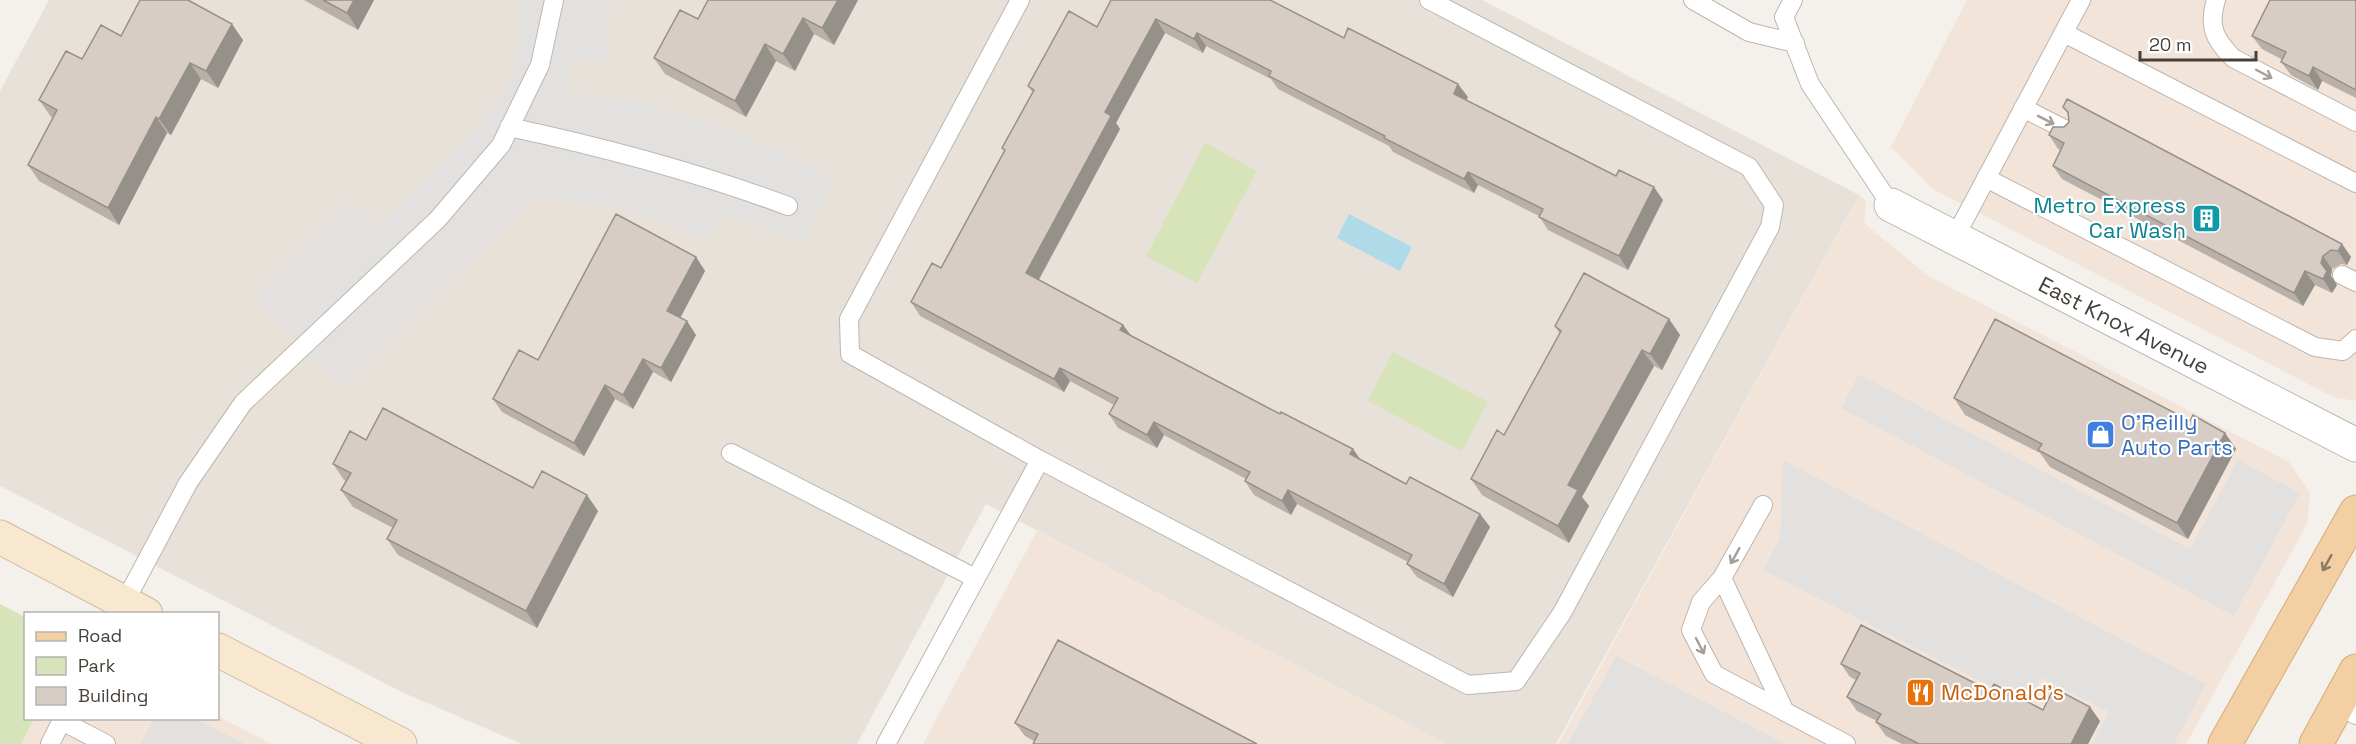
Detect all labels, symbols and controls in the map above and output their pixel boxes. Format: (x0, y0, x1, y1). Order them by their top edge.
scale bar (2140, 24, 2256, 62)
text: 20 m (2149, 33, 2192, 56)
one-way arrow (2255, 68, 2272, 80)
one-way arrow (2036, 115, 2054, 126)
place label: Metro Express Car Wash (2033, 191, 2186, 244)
building icon: Metro Express Car Wash (2191, 202, 2223, 234)
street label: East Knox Avenue (2034, 270, 2214, 380)
place label: O'Reilly Auto Parts (2121, 408, 2233, 461)
shop icon: O'Reilly Auto Parts (2084, 419, 2116, 451)
one-way arrow (1729, 547, 1741, 564)
one-way arrow (2321, 554, 2333, 571)
legend (24, 612, 219, 720)
text: Road (78, 624, 122, 647)
one-way arrow (1694, 637, 1706, 655)
text: Park (78, 654, 116, 677)
restaurant icon: McDonald's (1904, 676, 1936, 708)
place label: McDonald's (1941, 678, 2064, 706)
text: Building (78, 684, 148, 707)

